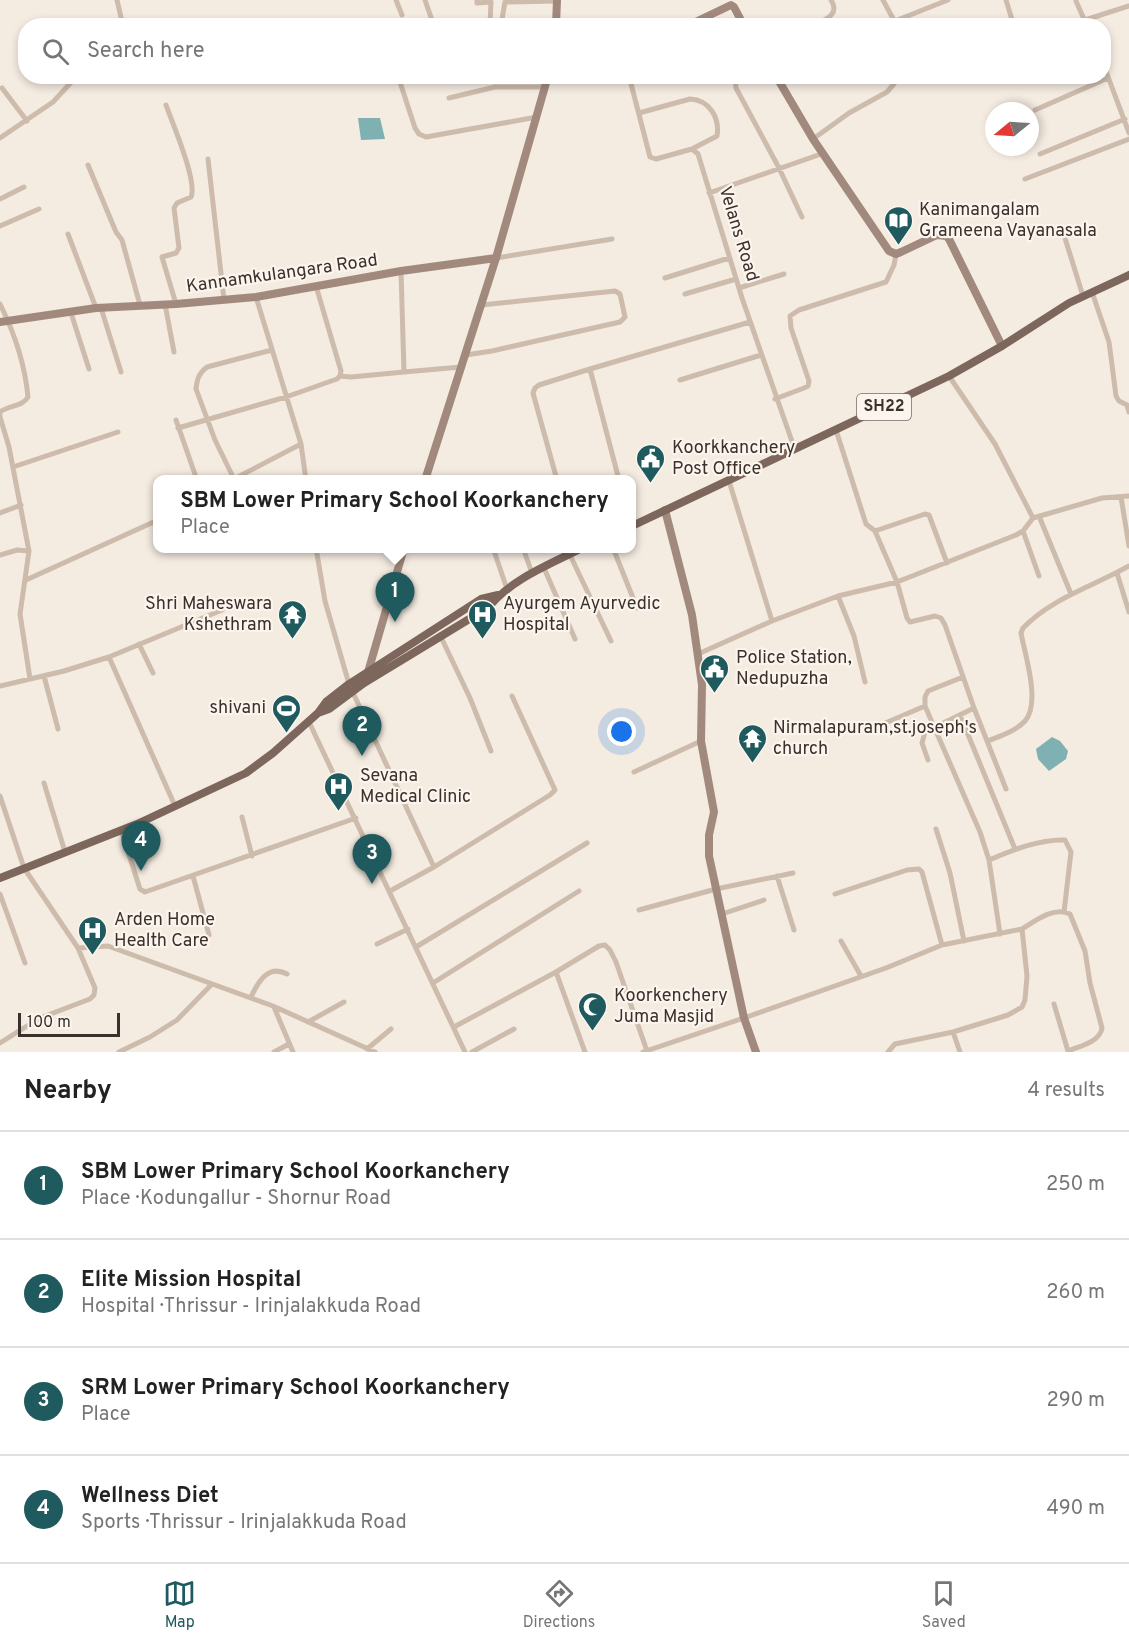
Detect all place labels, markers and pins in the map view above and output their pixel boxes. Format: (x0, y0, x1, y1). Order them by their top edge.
place label: Kanimangalam Grameena Vayanasala (919, 199, 1097, 243)
library icon: Kanimangalam Grameena Vayanasala (882, 204, 914, 246)
place label: Koorkkanchery Post Office (672, 437, 795, 481)
public building icon: Koorkkanchery Post Office (635, 442, 667, 484)
pin: 1 (376, 572, 414, 622)
place label: Shri Maheswara Kshethram (145, 593, 272, 637)
place label: Ayurgem Ayurvedic Hospital (503, 593, 660, 637)
temple icon: Shri Maheswara Kshethram (277, 598, 309, 640)
hospital icon: Ayurgem Ayurvedic Hospital (466, 598, 498, 640)
place label: Police Station, Nedupuzha (736, 647, 852, 691)
public building icon: Police Station, Nedupuzha (699, 652, 731, 694)
sports icon: shivani (271, 692, 303, 734)
place label: shivani (210, 697, 266, 720)
pin: 2 (342, 706, 382, 756)
place label: Nirmalapuram,st.joseph's church (773, 717, 977, 761)
temple icon: Nirmalapuram,st.joseph's church (736, 722, 768, 764)
place label: Sevana Medical Clinic (360, 765, 471, 809)
hospital icon: Sevana Medical Clinic (323, 770, 355, 812)
pin: 4 (122, 822, 160, 871)
pin: 3 (352, 834, 392, 884)
place label: Arden Home Health Care (114, 909, 215, 953)
hospital icon: Arden Home Health Care (77, 914, 109, 956)
place label: Koorkenchery Juma Masjid (614, 985, 728, 1029)
mosque icon: Koorkenchery Juma Masjid (577, 990, 609, 1032)

